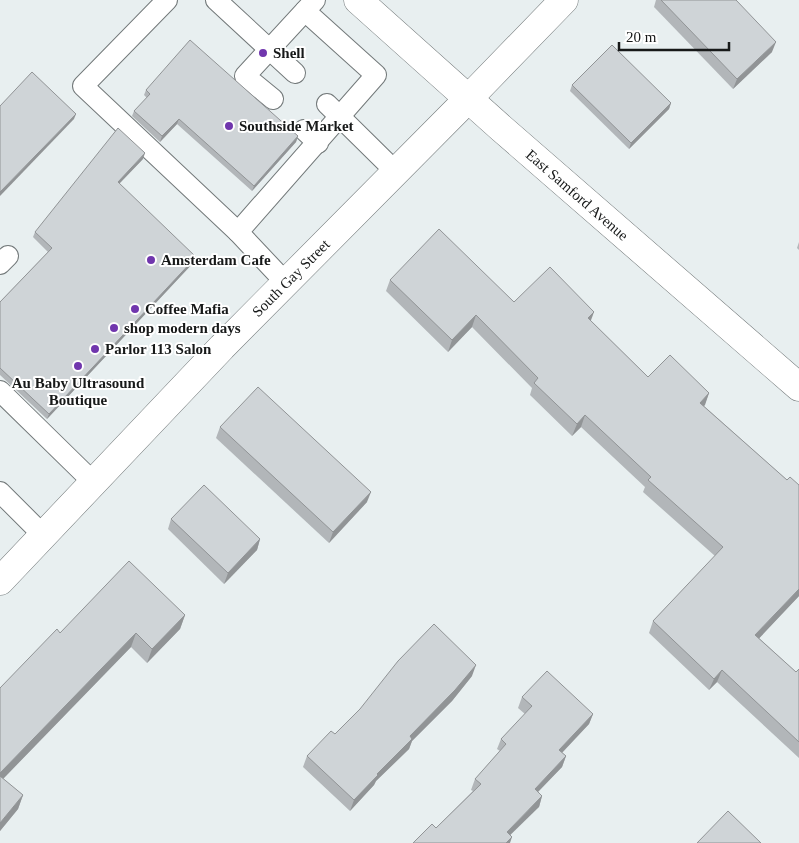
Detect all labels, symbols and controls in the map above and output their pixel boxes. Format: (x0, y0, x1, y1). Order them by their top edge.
scale bar (619, 20, 729, 52)
text: 20 m (626, 29, 657, 45)
place label: Shell (273, 45, 305, 61)
marker: Shell (257, 47, 269, 59)
place label: Southside Market (239, 118, 354, 134)
marker: Southside Market (223, 120, 235, 132)
street label: East Samford Avenue (523, 146, 631, 244)
street label: South Gay Street (249, 236, 333, 320)
place label: Amsterdam Cafe (161, 252, 271, 268)
marker: Amsterdam Cafe (145, 254, 157, 266)
place label: Coffee Mafia (145, 301, 229, 317)
marker: Coffee Mafia (129, 303, 141, 315)
place label: shop modern days (124, 320, 241, 336)
marker: shop modern days (108, 322, 120, 334)
place label: Parlor 113 Salon (105, 341, 212, 357)
marker: Parlor 113 Salon (89, 343, 101, 355)
marker: Au Baby Ultrasound Boutique (72, 360, 84, 372)
place label: Au Baby Ultrasound Boutique (12, 375, 145, 408)

